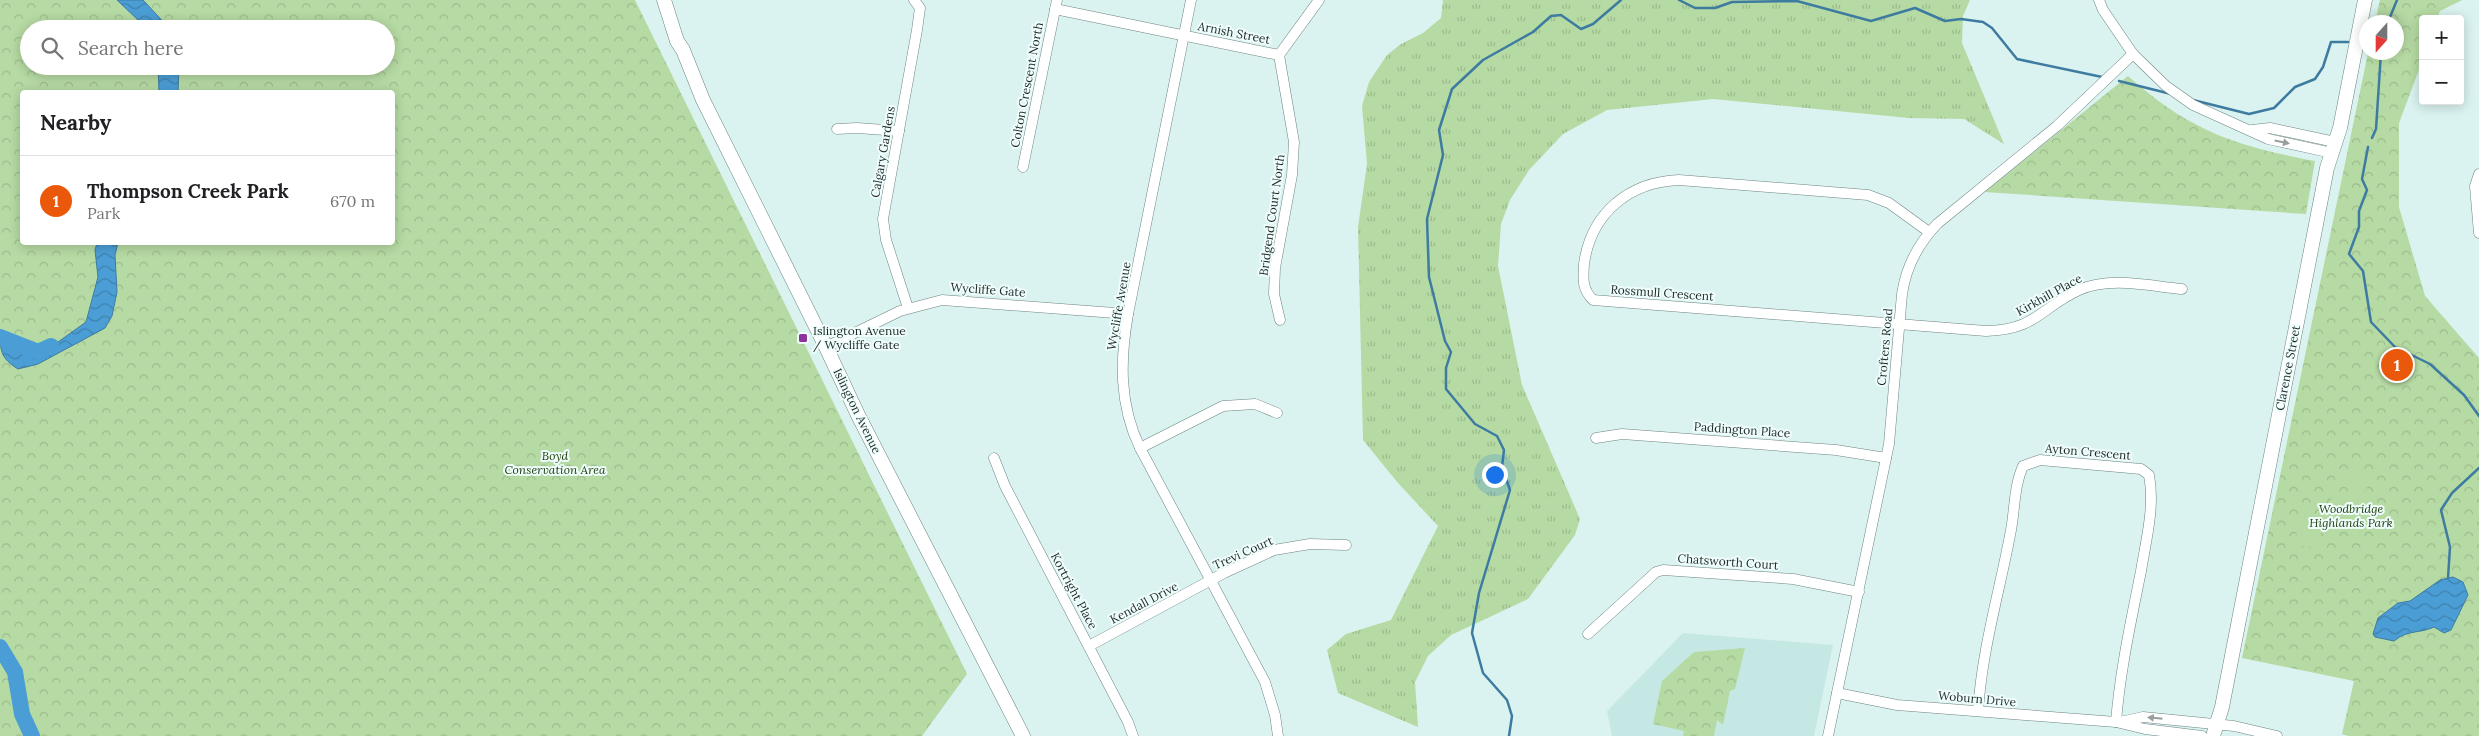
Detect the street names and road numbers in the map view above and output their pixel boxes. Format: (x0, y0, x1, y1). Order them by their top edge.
street label: Arnish Street (1196, 18, 1272, 47)
street label: Colton Crescent North (1007, 21, 1046, 149)
street label: Calgary Gardens (867, 105, 898, 199)
street label: Bridgend Court North (1256, 153, 1287, 277)
street label: Wycliffe Avenue (1103, 260, 1134, 351)
street label: Kirkhill Place (2013, 270, 2085, 319)
street label: Wycliffe Gate (950, 279, 1027, 300)
street label: Rossmull Crescent (1610, 281, 1714, 304)
street label: Crofters Road (1874, 308, 1895, 386)
street label: Clarence Street (2272, 324, 2303, 412)
street label: Islington Avenue (830, 366, 885, 456)
street label: Paddington Place (1693, 419, 1791, 440)
street label: Ayton Crescent (2044, 440, 2132, 463)
street label: Trevi Court (1210, 533, 1275, 572)
street label: Kortright Place (1048, 550, 1101, 632)
street label: Chatsworth Court (1677, 550, 1779, 573)
street label: Kendall Drive (1107, 578, 1181, 627)
street label: Woburn Drive (1937, 688, 2017, 709)

